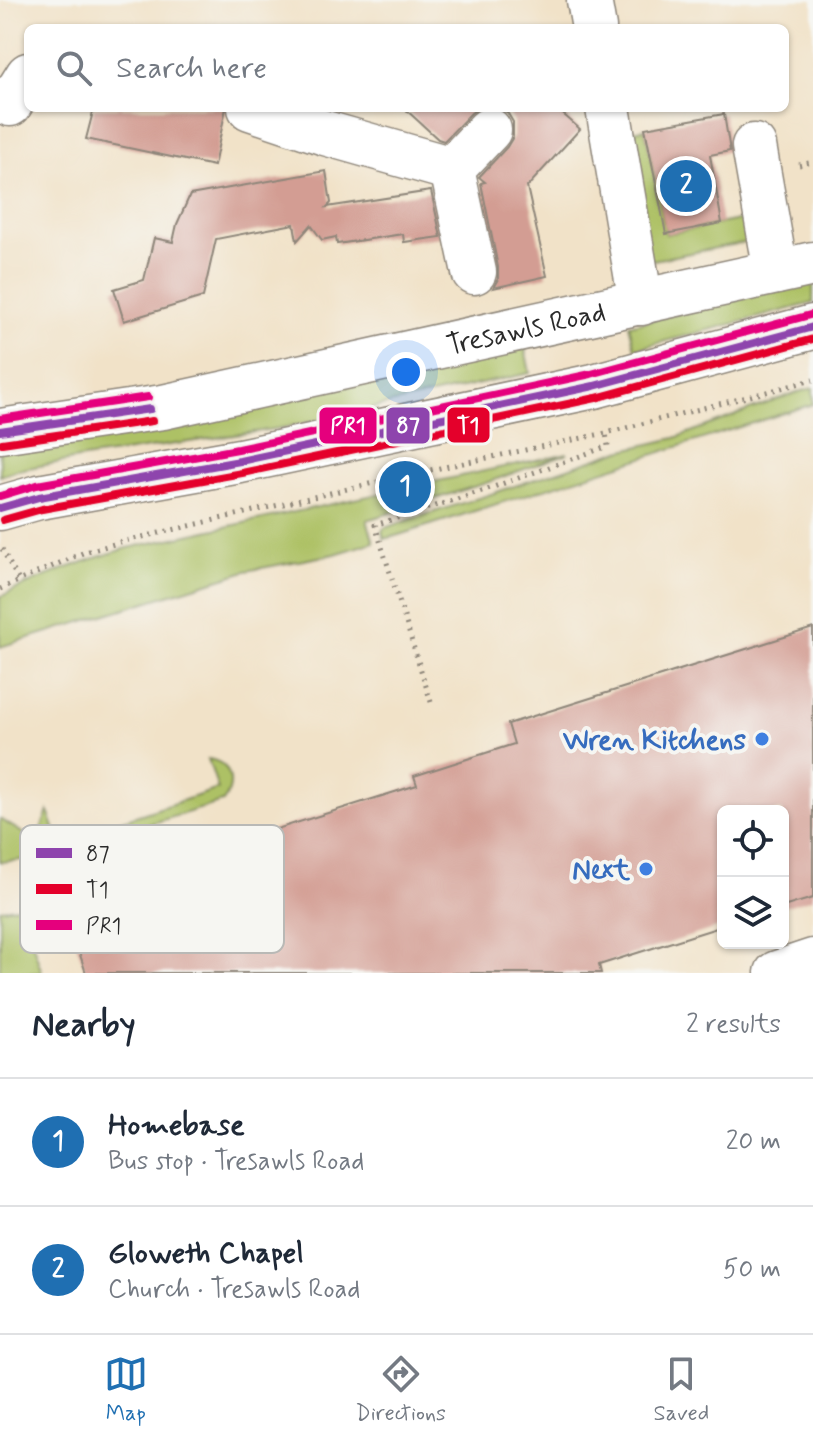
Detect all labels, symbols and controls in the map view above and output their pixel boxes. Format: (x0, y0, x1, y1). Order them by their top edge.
search box (24, 24, 789, 112)
icon: search (52, 46, 96, 90)
text: Search here (116, 49, 267, 88)
pin: 2 (660, 156, 712, 216)
street label: Tresawls Road (443, 294, 609, 365)
your location (386, 352, 426, 392)
line badge: PR1 (318, 406, 378, 445)
line badge: 87 (385, 406, 431, 445)
line badge: T1 (446, 406, 491, 444)
text: PR1 (330, 413, 366, 441)
text: 87 (396, 413, 420, 441)
text: T1 (457, 413, 479, 441)
pin: 1 (379, 457, 431, 517)
place label: Wren Kitchens (563, 723, 746, 760)
marker: Wren Kitchens (753, 730, 771, 748)
map controls (717, 805, 789, 949)
button: locate (717, 805, 789, 877)
legend (20, 825, 284, 953)
text: 87 (86, 841, 109, 869)
place label: Next (572, 853, 631, 890)
marker: Next (637, 860, 655, 878)
text: T1 (86, 877, 109, 905)
button: layers (717, 877, 789, 949)
text: PR1 (86, 913, 121, 941)
text: Nearby (32, 1003, 136, 1048)
text: 2 results (686, 1008, 781, 1042)
text: Homebase (108, 1106, 245, 1145)
text: 1 (52, 1125, 64, 1159)
text: 20 m (726, 1125, 781, 1159)
text: Bus stop · Tresawls Road (108, 1145, 364, 1179)
text: Gloweth Chapel (108, 1234, 304, 1273)
text: 2 (52, 1253, 64, 1287)
text: 50 m (723, 1253, 781, 1287)
text: Church · Tresawls Road (108, 1273, 360, 1307)
tab: Map (104, 1352, 148, 1428)
tab: Directions (355, 1352, 446, 1428)
tab: Saved (654, 1352, 709, 1428)

